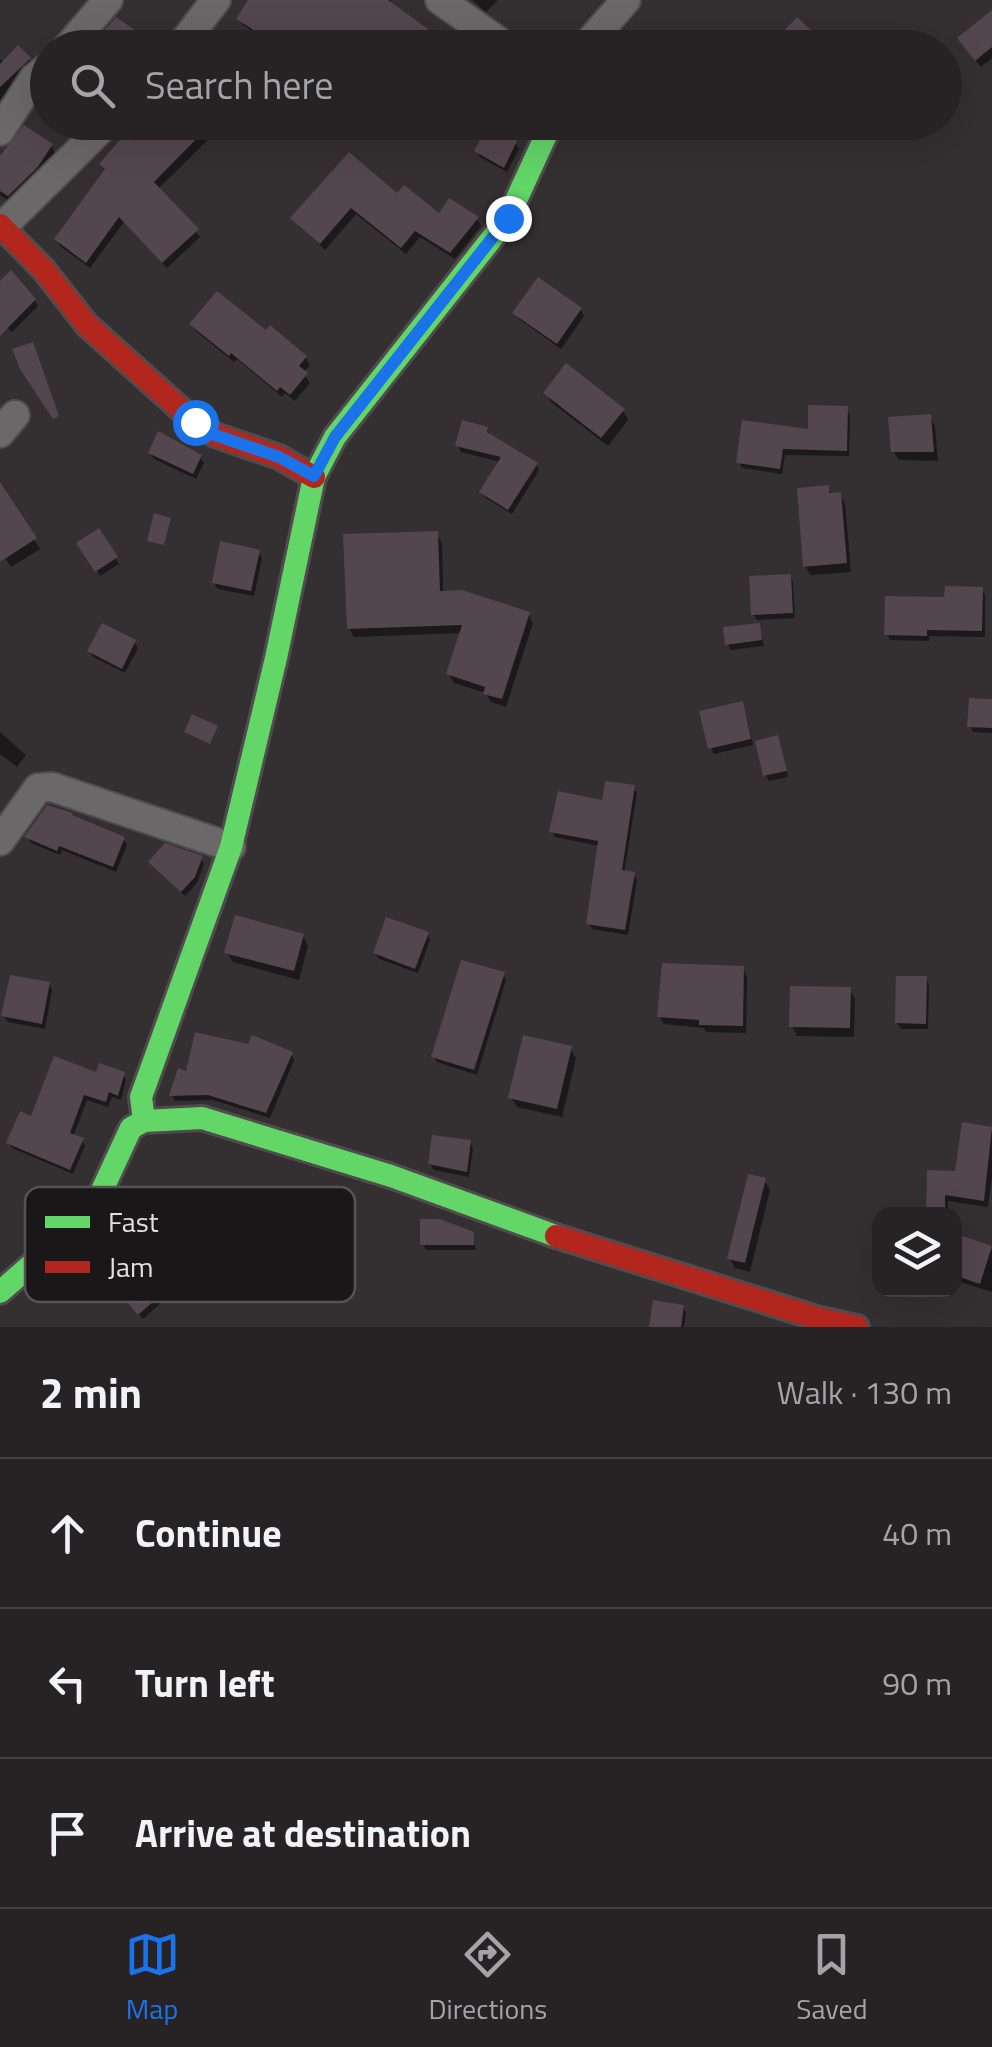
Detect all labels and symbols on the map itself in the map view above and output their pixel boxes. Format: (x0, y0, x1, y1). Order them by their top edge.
route end (486, 196, 532, 242)
route start (173, 400, 219, 446)
legend (25, 1187, 355, 1302)
text: Fast (108, 1200, 159, 1243)
text: Jam (108, 1245, 154, 1288)

